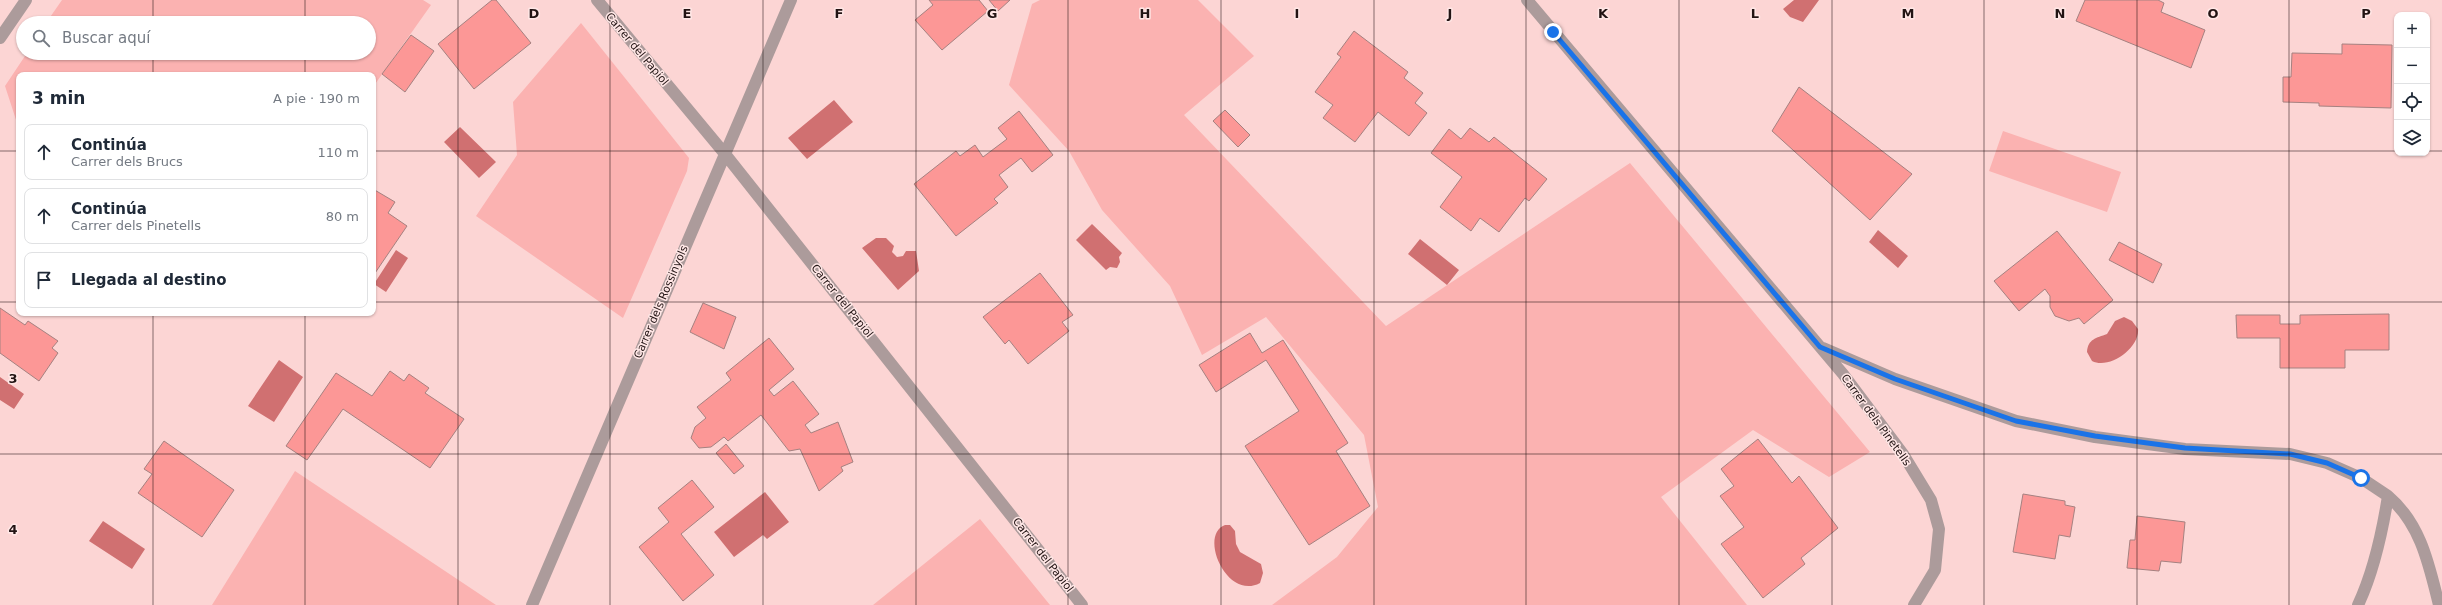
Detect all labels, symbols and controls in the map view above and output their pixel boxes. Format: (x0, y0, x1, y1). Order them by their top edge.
text: D (529, 6, 540, 21)
text: E (683, 6, 691, 21)
text: F (835, 6, 843, 21)
text: G (987, 6, 997, 21)
text: H (1140, 6, 1150, 21)
text: I (1295, 6, 1299, 21)
text: J (1447, 6, 1452, 21)
text: K (1598, 6, 1609, 21)
text: L (1751, 6, 1759, 21)
text: M (1902, 6, 1914, 21)
text: N (2055, 6, 2065, 21)
text: O (2207, 6, 2219, 21)
text: P (2361, 6, 2371, 21)
street label: Carrer del Papiol (603, 10, 671, 88)
map controls (2394, 12, 2430, 156)
button: + (2394, 12, 2430, 48)
search box (16, 16, 376, 60)
route end (1544, 23, 1562, 41)
icon: search (30, 27, 52, 49)
text: Buscar aquí (62, 29, 150, 47)
button: − (2394, 48, 2430, 84)
button: locate (2394, 84, 2430, 120)
text: 3 min (32, 88, 85, 108)
text: A pie · 190 m (273, 91, 360, 106)
button: layers (2394, 120, 2430, 156)
text: Continúa (71, 136, 147, 154)
icon: ahead (33, 141, 55, 163)
text: 110 m (317, 145, 359, 160)
text: Carrer dels Brucs (71, 154, 183, 169)
text: Continúa (71, 200, 147, 218)
icon: ahead (33, 205, 55, 227)
text: 80 m (326, 209, 359, 224)
text: Carrer dels Pinetells (71, 218, 201, 233)
street label: Carrer dels Rossinyols (631, 243, 691, 360)
street label: Carrer del Papiol (808, 262, 876, 340)
icon: arrive (33, 269, 55, 291)
text: Llegada al destino (71, 271, 226, 289)
text: 3 (8, 371, 18, 386)
street label: Carrer dels Pinetells (1838, 372, 1914, 469)
route start (2352, 469, 2370, 487)
street label: Carrer del Papiol (1010, 515, 1076, 595)
text: 4 (8, 522, 18, 537)

